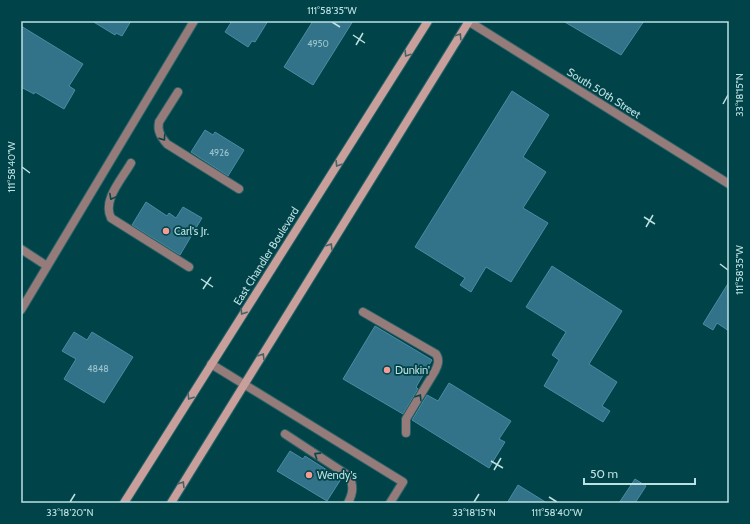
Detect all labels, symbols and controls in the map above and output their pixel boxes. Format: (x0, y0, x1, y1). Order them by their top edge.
text: 111°58'35"W (307, 4, 357, 17)
one-way arrow (454, 33, 462, 40)
house number: 4950 (307, 38, 329, 49)
one-way arrow (405, 50, 412, 57)
street label: South 50th Street (564, 65, 644, 121)
text: 33°18'15"N (733, 73, 746, 117)
one-way arrow (158, 134, 165, 141)
text: 111°58'40"W (5, 141, 18, 193)
house number: 4926 (209, 147, 229, 158)
one-way arrow (335, 160, 342, 167)
one-way arrow (109, 193, 116, 200)
street label: East Chandler Boulevard (230, 204, 302, 308)
place label: Carl's Jr. (174, 224, 209, 238)
marker: Carl's Jr. (161, 226, 171, 236)
one-way arrow (325, 243, 332, 250)
text: 111°58'35"W (733, 245, 746, 295)
one-way arrow (241, 308, 248, 315)
one-way arrow (257, 353, 264, 360)
house number: 4848 (87, 363, 109, 374)
place label: Dunkin' (395, 363, 430, 377)
marker: Dunkin' (382, 365, 392, 375)
one-way arrow (187, 393, 195, 400)
one-way arrow (415, 394, 422, 401)
one-way arrow (314, 452, 321, 459)
scale bar (584, 460, 695, 486)
text: 50 m (590, 466, 618, 481)
place label: Wendy's (317, 468, 357, 482)
marker: Wendy's (304, 470, 314, 480)
one-way arrow (178, 481, 185, 488)
text: 33°18'20"N (46, 506, 94, 519)
text: 33°18'15"N (452, 506, 496, 519)
text: 111°58'40"W (531, 506, 583, 519)

